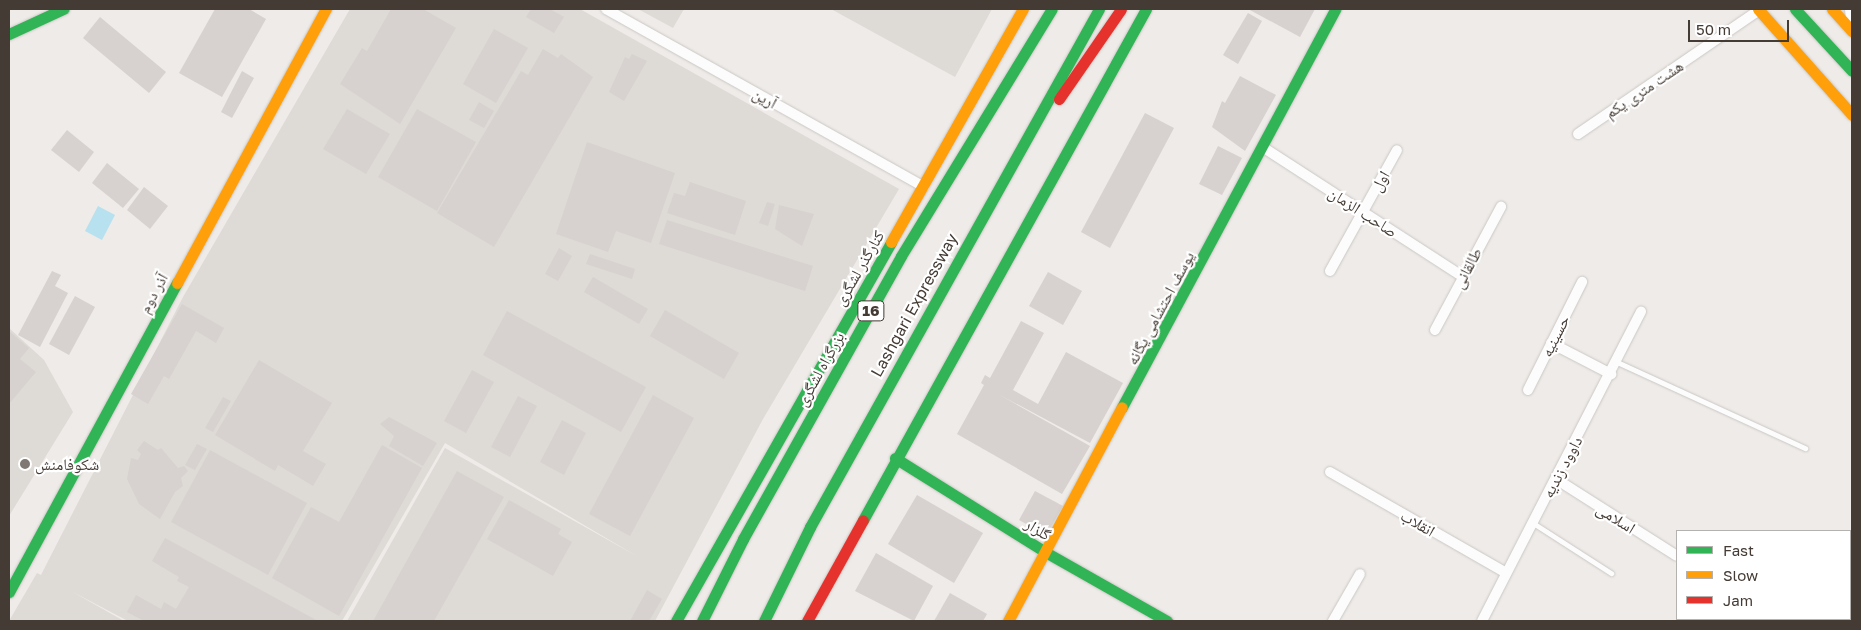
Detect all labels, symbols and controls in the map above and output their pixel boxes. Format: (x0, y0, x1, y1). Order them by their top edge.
scale bar (1691, 10, 1792, 42)
text: 50 m (1696, 20, 1731, 38)
street label: هشت متری یکم (1601, 56, 1687, 122)
street label: آرین (749, 84, 781, 112)
street label: اول (1366, 167, 1394, 195)
street label: صاحب الزمان (1325, 183, 1401, 241)
street label: کنارگذر لشگری (830, 227, 888, 309)
street label: Lashgari Expressway (867, 230, 961, 380)
street label: طالقانی (1448, 244, 1486, 292)
street label: یوسف احتشامی یگانه (1122, 248, 1198, 368)
street label: آذر دوم (134, 270, 172, 316)
road number: 16 (857, 298, 885, 324)
street label: حسینیه (1536, 312, 1574, 360)
street label: بزرگراه لشگری (792, 328, 848, 410)
street label: داوود زندیه (1538, 433, 1586, 501)
place label: شکوفامنش (35, 454, 99, 474)
marker: شکوفامنش (19, 458, 31, 470)
street label: اسلامی (1593, 499, 1639, 537)
street label: انقلاب (1397, 506, 1439, 540)
street label: گلزار (1021, 514, 1055, 544)
legend (1676, 530, 1851, 620)
text: Fast (1723, 541, 1754, 559)
text: Slow (1723, 566, 1758, 584)
text: Jam (1723, 591, 1753, 609)

